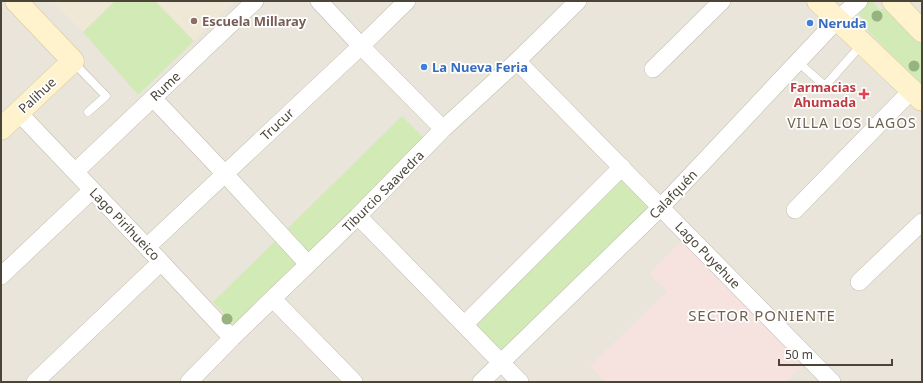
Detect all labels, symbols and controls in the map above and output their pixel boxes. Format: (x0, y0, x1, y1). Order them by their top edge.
place label: Escuela Millaray (202, 12, 307, 30)
place label: Neruda (818, 14, 867, 32)
marker: Escuela Millaray (189, 16, 199, 26)
marker: Neruda (805, 18, 815, 28)
place label: La Nueva Feria (432, 58, 528, 76)
marker: La Nueva Feria (419, 62, 429, 72)
street label: Rume (146, 67, 184, 105)
street label: Palihue (14, 73, 60, 117)
place label: Farmacias Ahumada (790, 78, 856, 111)
marker: Farmacias Ahumada (859, 89, 869, 99)
street label: Trucur (256, 103, 298, 144)
district label: VILLA LOS LAGOS (787, 113, 917, 132)
street label: Tiburcio Saavedra (338, 146, 428, 236)
street label: Calafquén (645, 165, 701, 223)
street label: Lago Pirihueico (86, 184, 164, 264)
street label: Lago Puyehue (671, 218, 745, 292)
district label: SECTOR PONIENTE (688, 305, 836, 325)
scale bar (779, 341, 892, 367)
text: 50 m (785, 346, 813, 363)

